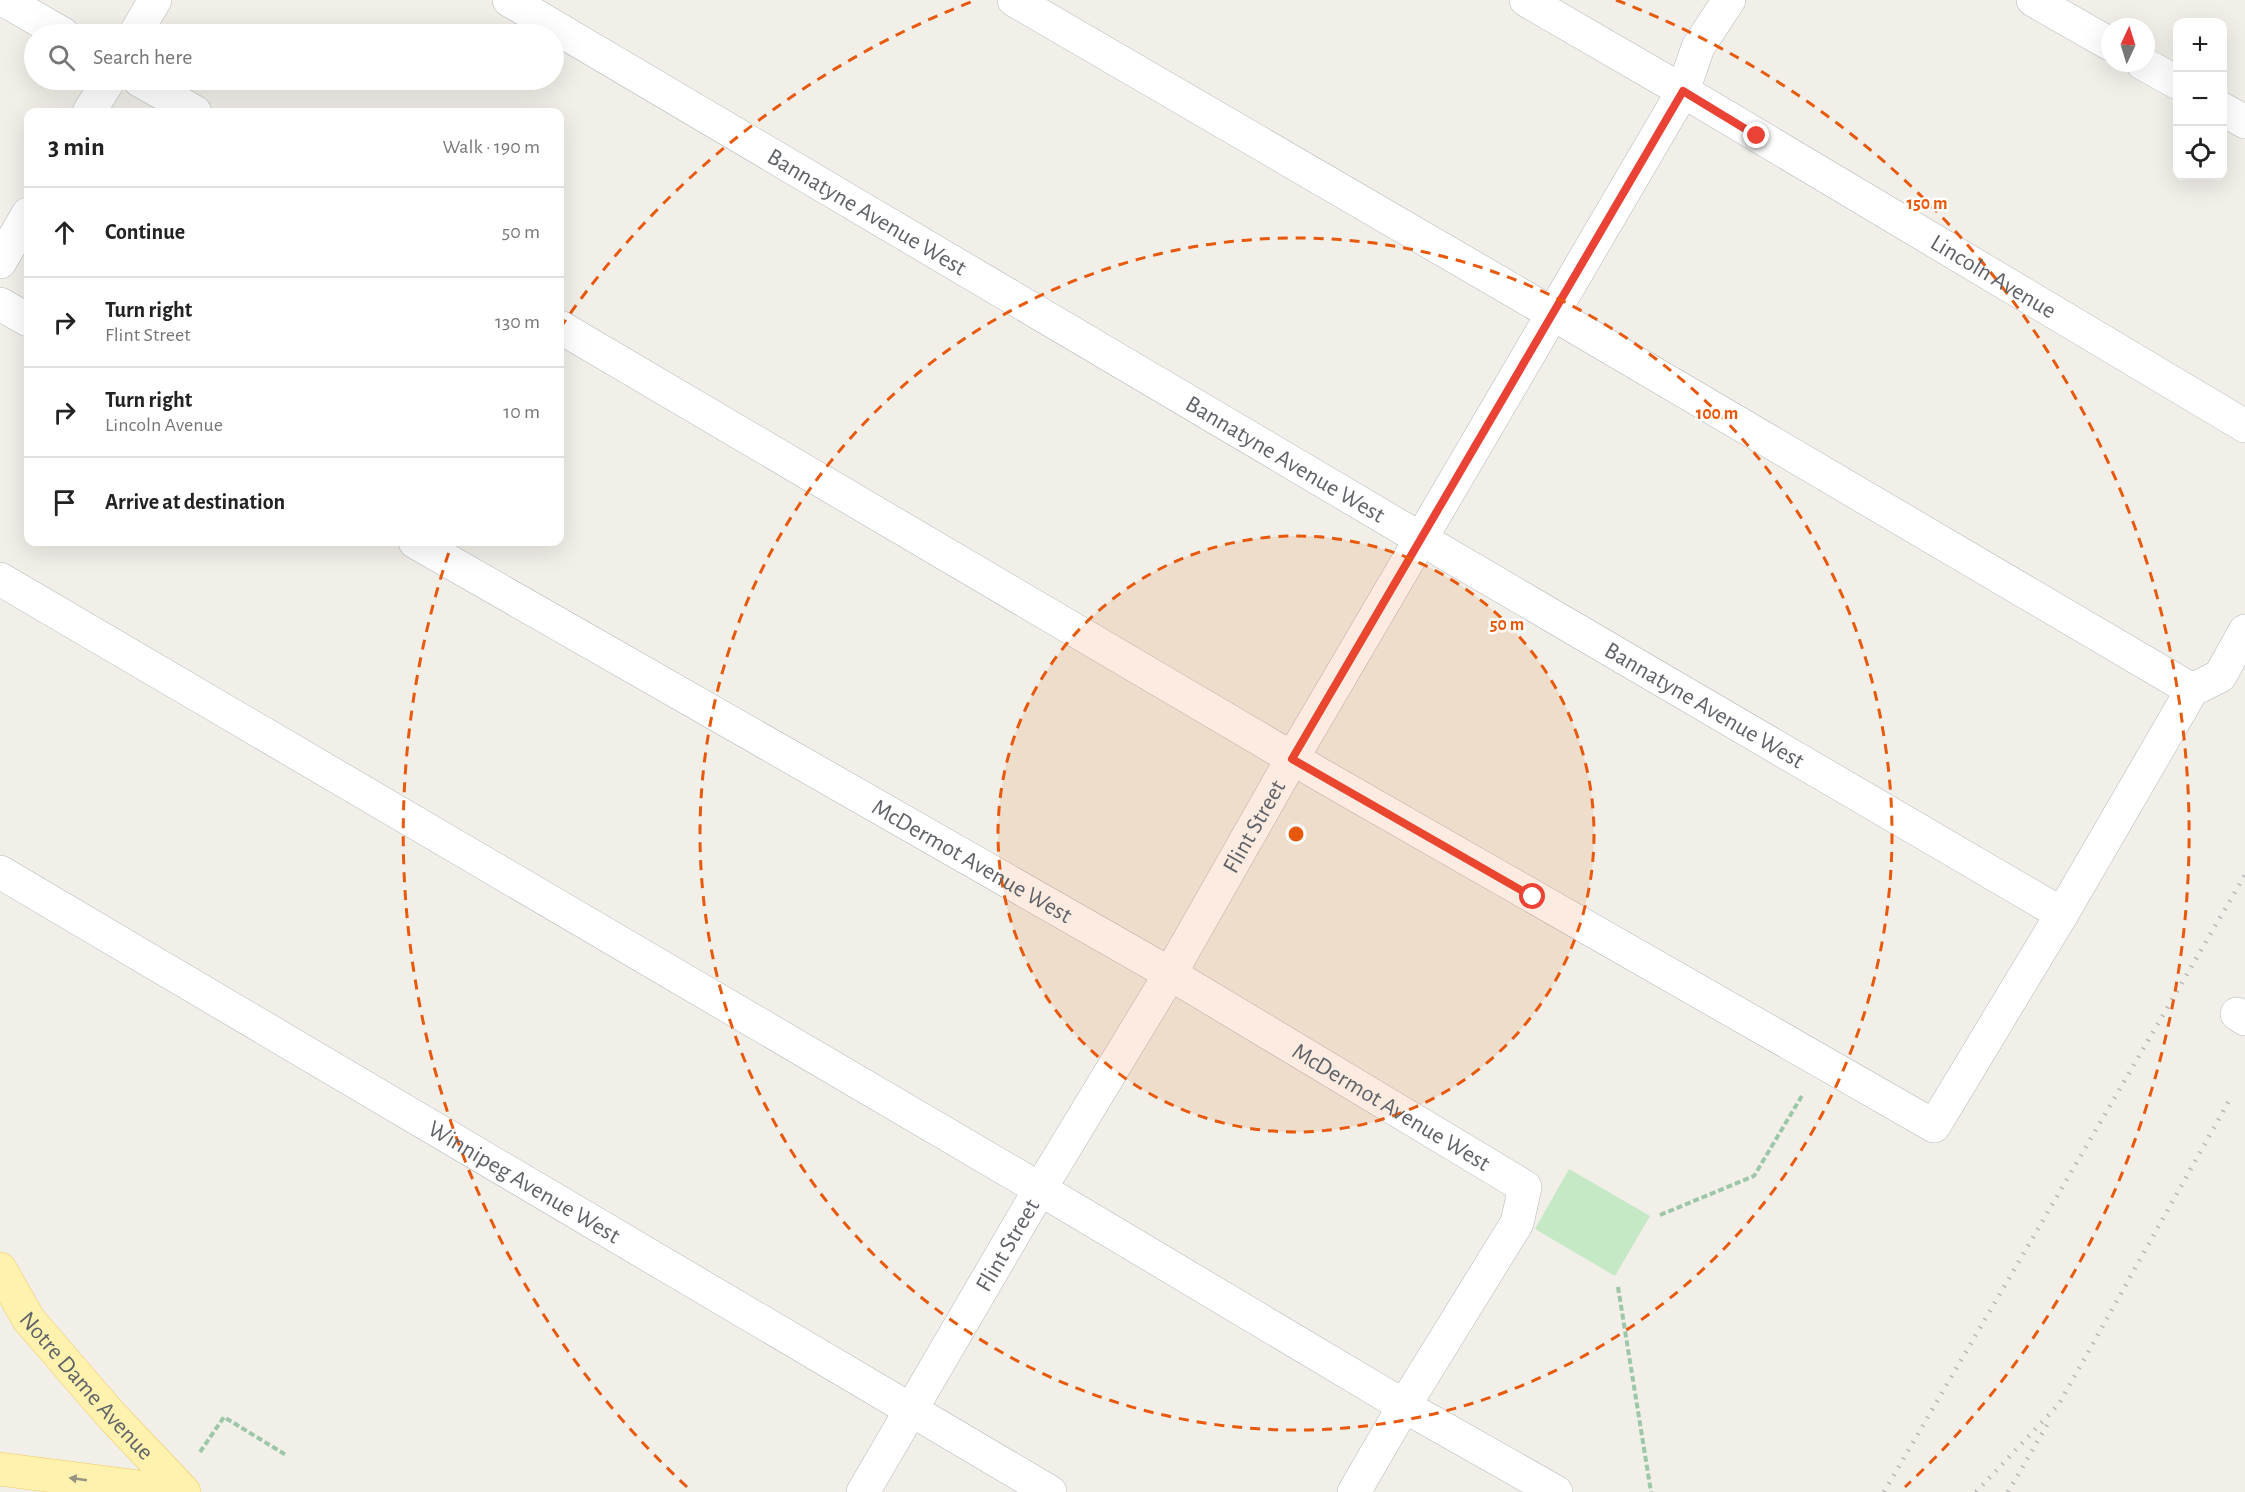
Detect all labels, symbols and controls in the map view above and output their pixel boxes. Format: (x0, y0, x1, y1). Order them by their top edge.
north arrow (2101, 18, 2155, 72)
map controls (2173, 18, 2227, 180)
button: + (2173, 18, 2227, 72)
search box (24, 24, 564, 90)
icon: search (45, 41, 78, 74)
text: Search here (93, 46, 192, 68)
button: − (2173, 72, 2227, 126)
route end (1743, 122, 1769, 148)
button: locate (2173, 126, 2227, 180)
text: 3 min (48, 134, 105, 160)
text: Walk · 190 m (443, 137, 540, 157)
street label: Bannatyne Avenue West (763, 145, 971, 281)
text: 150 m (1907, 195, 1947, 213)
icon: ahead (48, 216, 81, 249)
text: Continue (105, 221, 185, 243)
text: 50 m (502, 222, 540, 242)
street label: Lincoln Avenue (1926, 230, 2060, 324)
text: Turn right (105, 299, 192, 321)
icon: right (48, 306, 81, 339)
text: 130 m (495, 312, 540, 332)
text: Flint Street (105, 325, 191, 345)
text: Turn right (105, 389, 192, 411)
street label: Bannatyne Avenue West (1181, 392, 1389, 528)
icon: right (48, 396, 81, 429)
text: 10 m (503, 402, 540, 422)
text: 100 m (1696, 405, 1738, 423)
text: Lincoln Avenue (105, 415, 223, 435)
icon: arrive (48, 486, 81, 519)
text: Arrive at destination (105, 491, 285, 513)
text: 50 m (1490, 616, 1524, 634)
street label: Bannatyne Avenue West (1600, 638, 1808, 774)
street label: Flint Street (1219, 776, 1291, 877)
street label: McDermot Avenue West (868, 795, 1076, 928)
centre of rings (1286, 824, 1306, 844)
route start (1519, 883, 1545, 909)
street label: McDermot Avenue West (1288, 1039, 1494, 1176)
street label: Winnipeg Avenue West (424, 1117, 624, 1249)
street label: Flint Street (972, 1195, 1045, 1296)
street label: Notre Dame Avenue (15, 1307, 158, 1465)
one-way arrow (69, 1474, 88, 1483)

